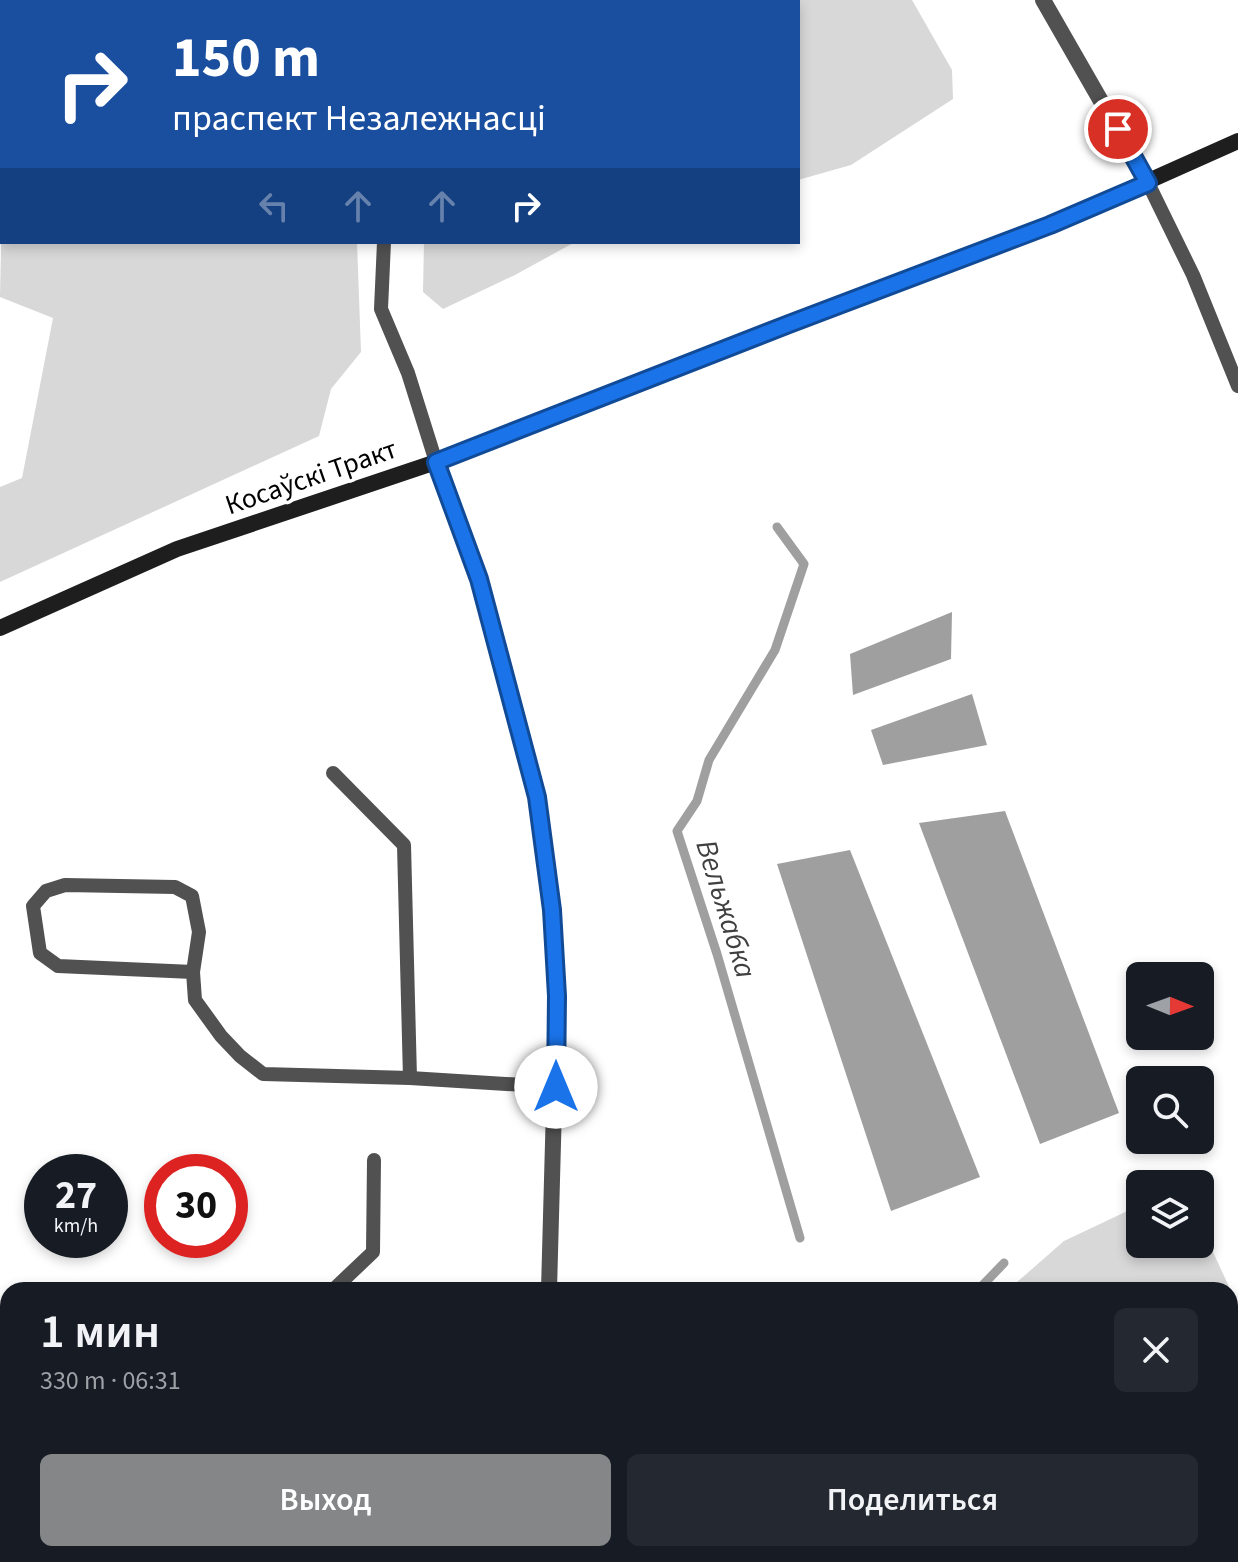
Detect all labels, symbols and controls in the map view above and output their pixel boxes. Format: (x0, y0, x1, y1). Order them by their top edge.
text: 150 m (172, 19, 320, 98)
icon: right (40, 32, 144, 136)
text: праспект Незалежнасці (172, 93, 546, 144)
pin (1084, 95, 1152, 163)
icon: arrive (1096, 107, 1140, 151)
icon: left (252, 184, 296, 228)
icon: ahead (336, 184, 380, 228)
icon: ahead (420, 184, 464, 228)
icon: right (504, 184, 548, 228)
street label: Косаўскі Тракт (220, 429, 402, 525)
water label: Вельжабка (685, 834, 767, 984)
north arrow (1126, 962, 1214, 1050)
map controls (1126, 962, 1214, 1258)
position arrow (514, 1045, 598, 1129)
button: search (1126, 1066, 1214, 1154)
speed limit sign: 30 (144, 1154, 248, 1258)
text: 27 (55, 1167, 97, 1224)
button: layers (1126, 1170, 1214, 1258)
text: km/h (54, 1212, 98, 1240)
text: 1 мин (40, 1298, 160, 1366)
button: close (1114, 1308, 1198, 1392)
text: 330 m · 06:31 (40, 1362, 181, 1399)
button: Выход (40, 1454, 611, 1546)
button: Поделиться (627, 1454, 1198, 1546)

